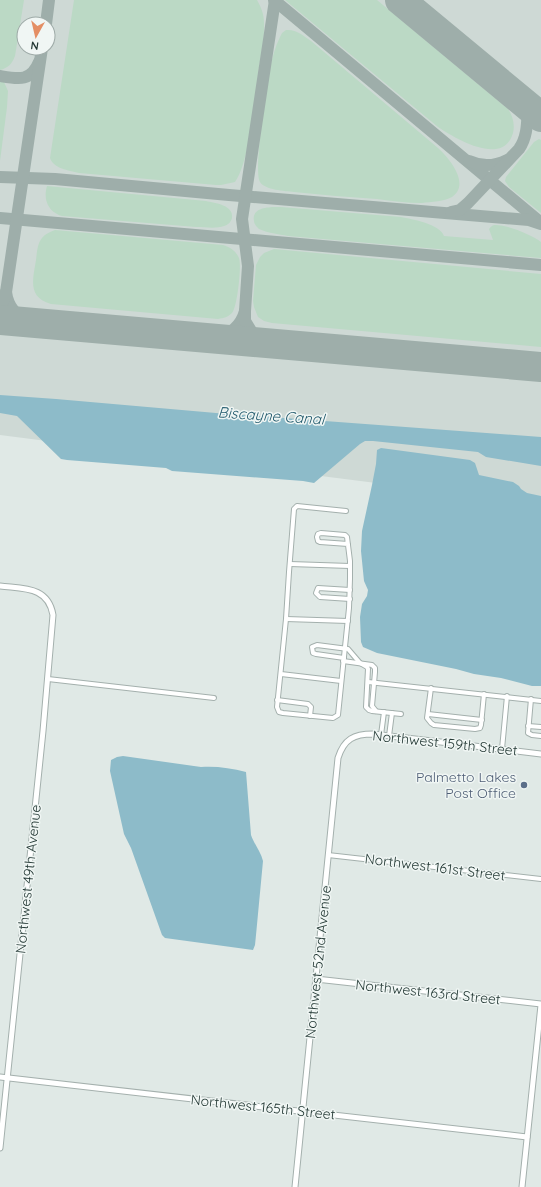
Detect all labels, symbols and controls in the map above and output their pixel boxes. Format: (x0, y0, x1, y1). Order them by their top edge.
north arrow (16, 16, 56, 56)
text: N (30, 38, 40, 53)
water label: Biscayne Canal (217, 402, 326, 429)
street label: Northwest 159th Street (372, 726, 519, 760)
place label: Palmetto Lakes Post Office (416, 768, 516, 802)
marker: Palmetto Lakes Post Office (519, 780, 529, 790)
street label: Northwest 49th Avenue (11, 804, 45, 954)
street label: Northwest 161st Street (364, 849, 507, 885)
street label: Northwest 52nd Avenue (301, 884, 335, 1040)
street label: Northwest 163rd Street (354, 975, 502, 1009)
street label: Northwest 165th Street (190, 1090, 337, 1124)

